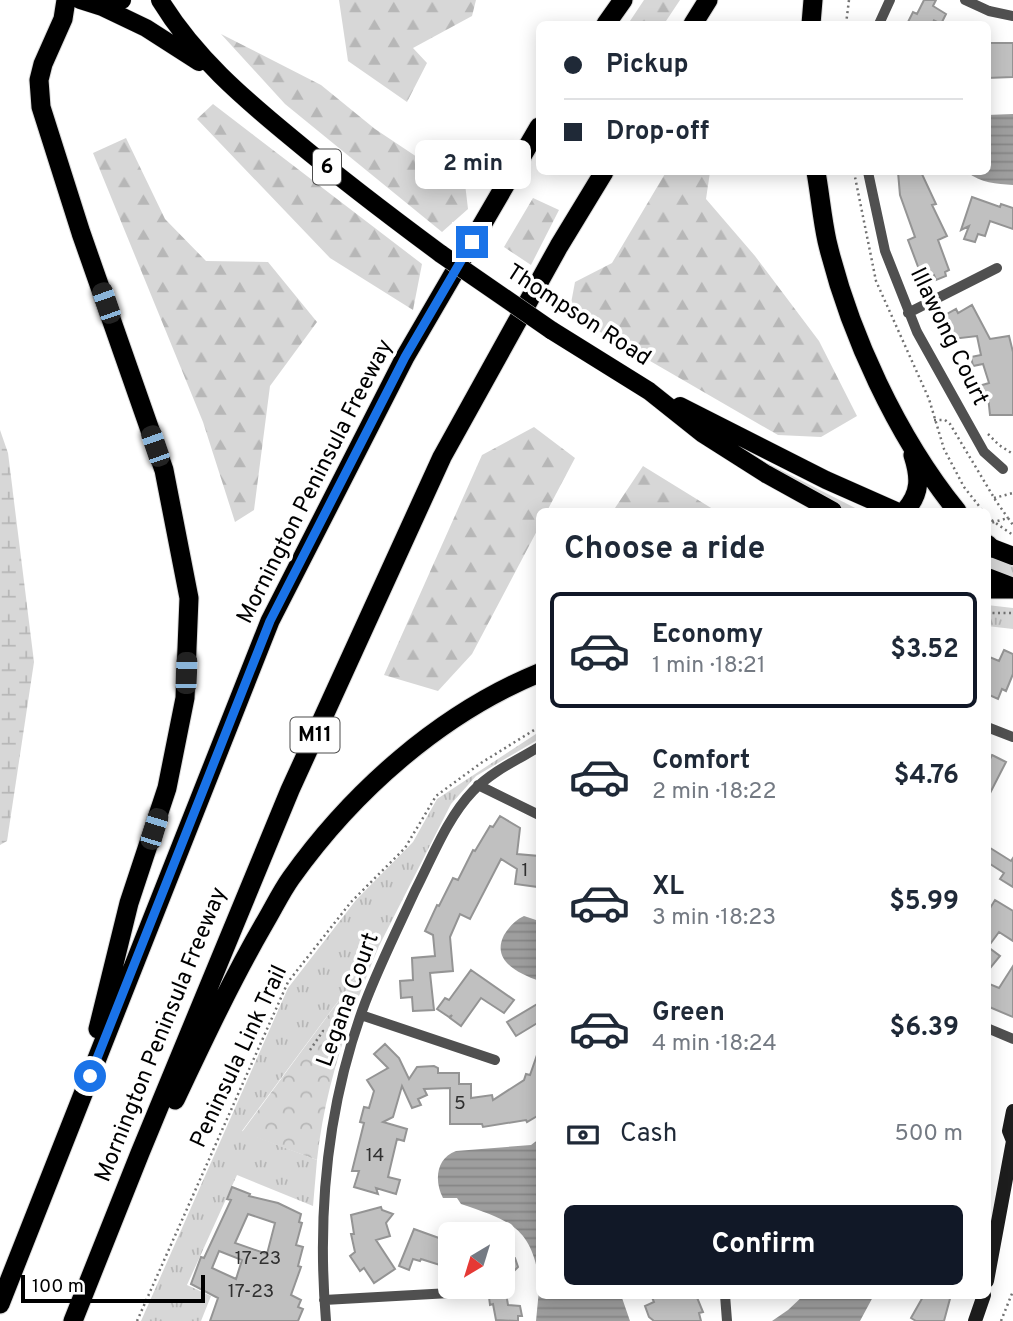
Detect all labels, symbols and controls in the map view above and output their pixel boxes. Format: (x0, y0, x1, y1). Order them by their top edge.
text: Pickup (606, 49, 689, 82)
text: Drop-off (606, 116, 709, 149)
callout: 2 min (414, 140, 530, 190)
road number: 6 (313, 150, 341, 184)
text: 2 min (443, 150, 503, 179)
route end (456, 226, 488, 258)
street label: Thompson Road (500, 258, 656, 374)
street label: Illawong Court (902, 263, 994, 411)
car (90, 280, 123, 326)
street label: Mornington Peninsula Freeway (231, 335, 401, 629)
car (139, 423, 172, 469)
text: Choose a ride (564, 530, 765, 570)
icon: car (568, 619, 631, 682)
text: Economy (652, 619, 763, 652)
text: $3.52 (890, 634, 959, 667)
car (175, 652, 198, 694)
text: 1 min · 18:21 (652, 652, 766, 681)
road number: M11 (290, 718, 340, 752)
icon: car (568, 745, 631, 808)
text: Comfort (652, 745, 750, 778)
text: $4.76 (894, 760, 959, 793)
text: 2 min · 18:22 (652, 778, 777, 807)
car (138, 806, 171, 852)
house number: 1 (521, 859, 529, 883)
icon: car (568, 871, 631, 934)
text: XL (652, 871, 684, 904)
street label: Mornington Peninsula Freeway (89, 883, 235, 1187)
text: $5.99 (889, 886, 959, 919)
text: 3 min · 18:23 (652, 904, 776, 933)
street label: Legana Court (311, 929, 387, 1071)
street label: Peninsula Link Trail (185, 961, 295, 1153)
icon: car (568, 997, 631, 1060)
text: Green (652, 997, 725, 1030)
text: $6.39 (889, 1012, 959, 1045)
text: 4 min · 18:24 (652, 1030, 777, 1059)
route start (74, 1060, 106, 1092)
house number: 5 (454, 1092, 466, 1116)
icon: cash (564, 1116, 602, 1154)
text: Cash (620, 1118, 677, 1151)
text: 500 m (895, 1120, 963, 1149)
house number: 14 (366, 1144, 384, 1168)
button: Confirm (564, 1205, 963, 1285)
north arrow (438, 1222, 514, 1298)
map controls (438, 1222, 515, 1299)
house number: 17-23 (235, 1247, 281, 1271)
scale bar (21, 1272, 205, 1304)
text: 100 m (32, 1275, 84, 1299)
house number: 17-23 (228, 1280, 274, 1304)

